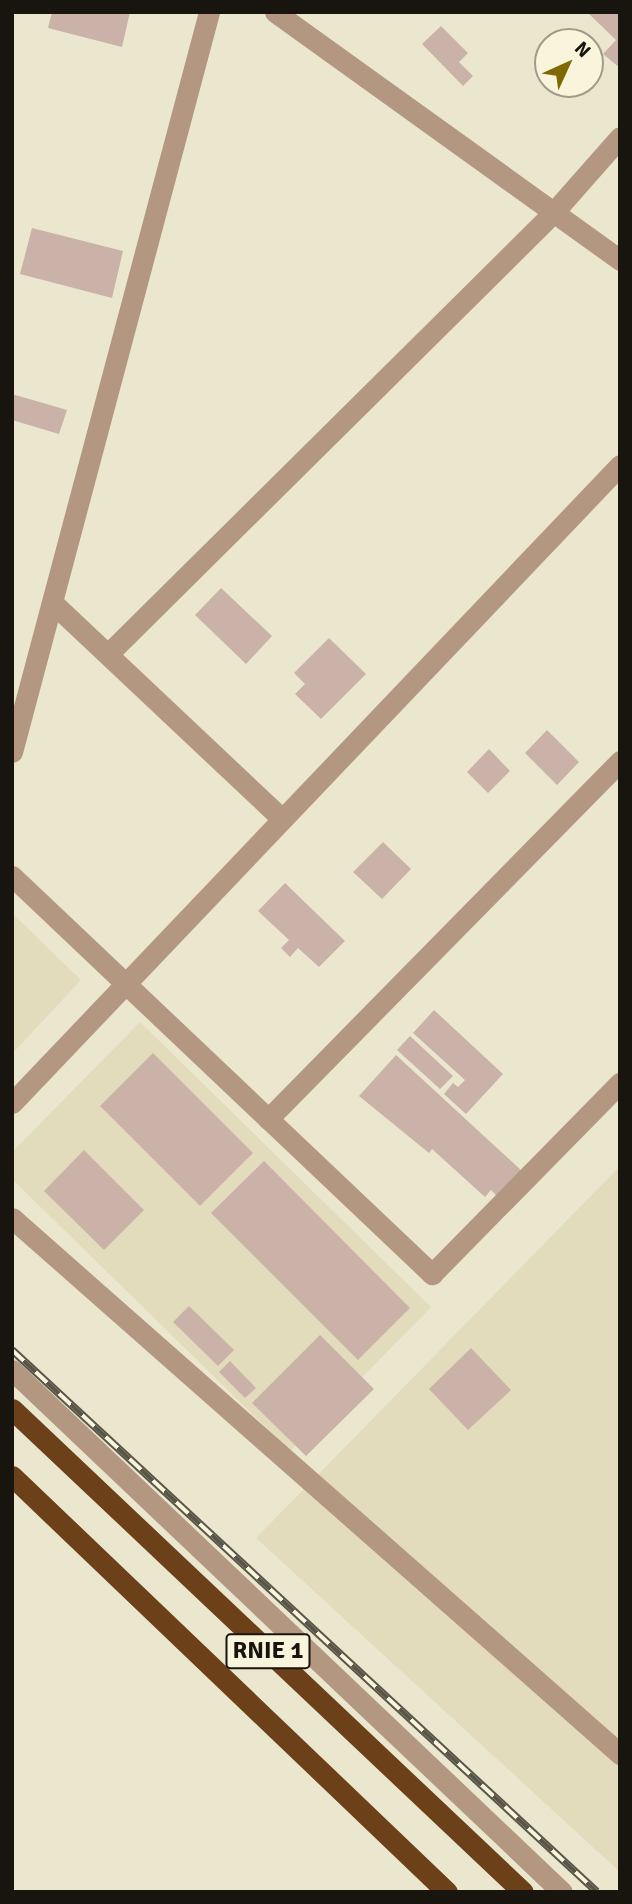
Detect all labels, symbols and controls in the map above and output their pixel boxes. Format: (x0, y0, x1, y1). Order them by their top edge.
north arrow (534, 28, 604, 98)
text: N (569, 36, 596, 63)
road number: RNIE 1 (224, 1630, 312, 1672)

